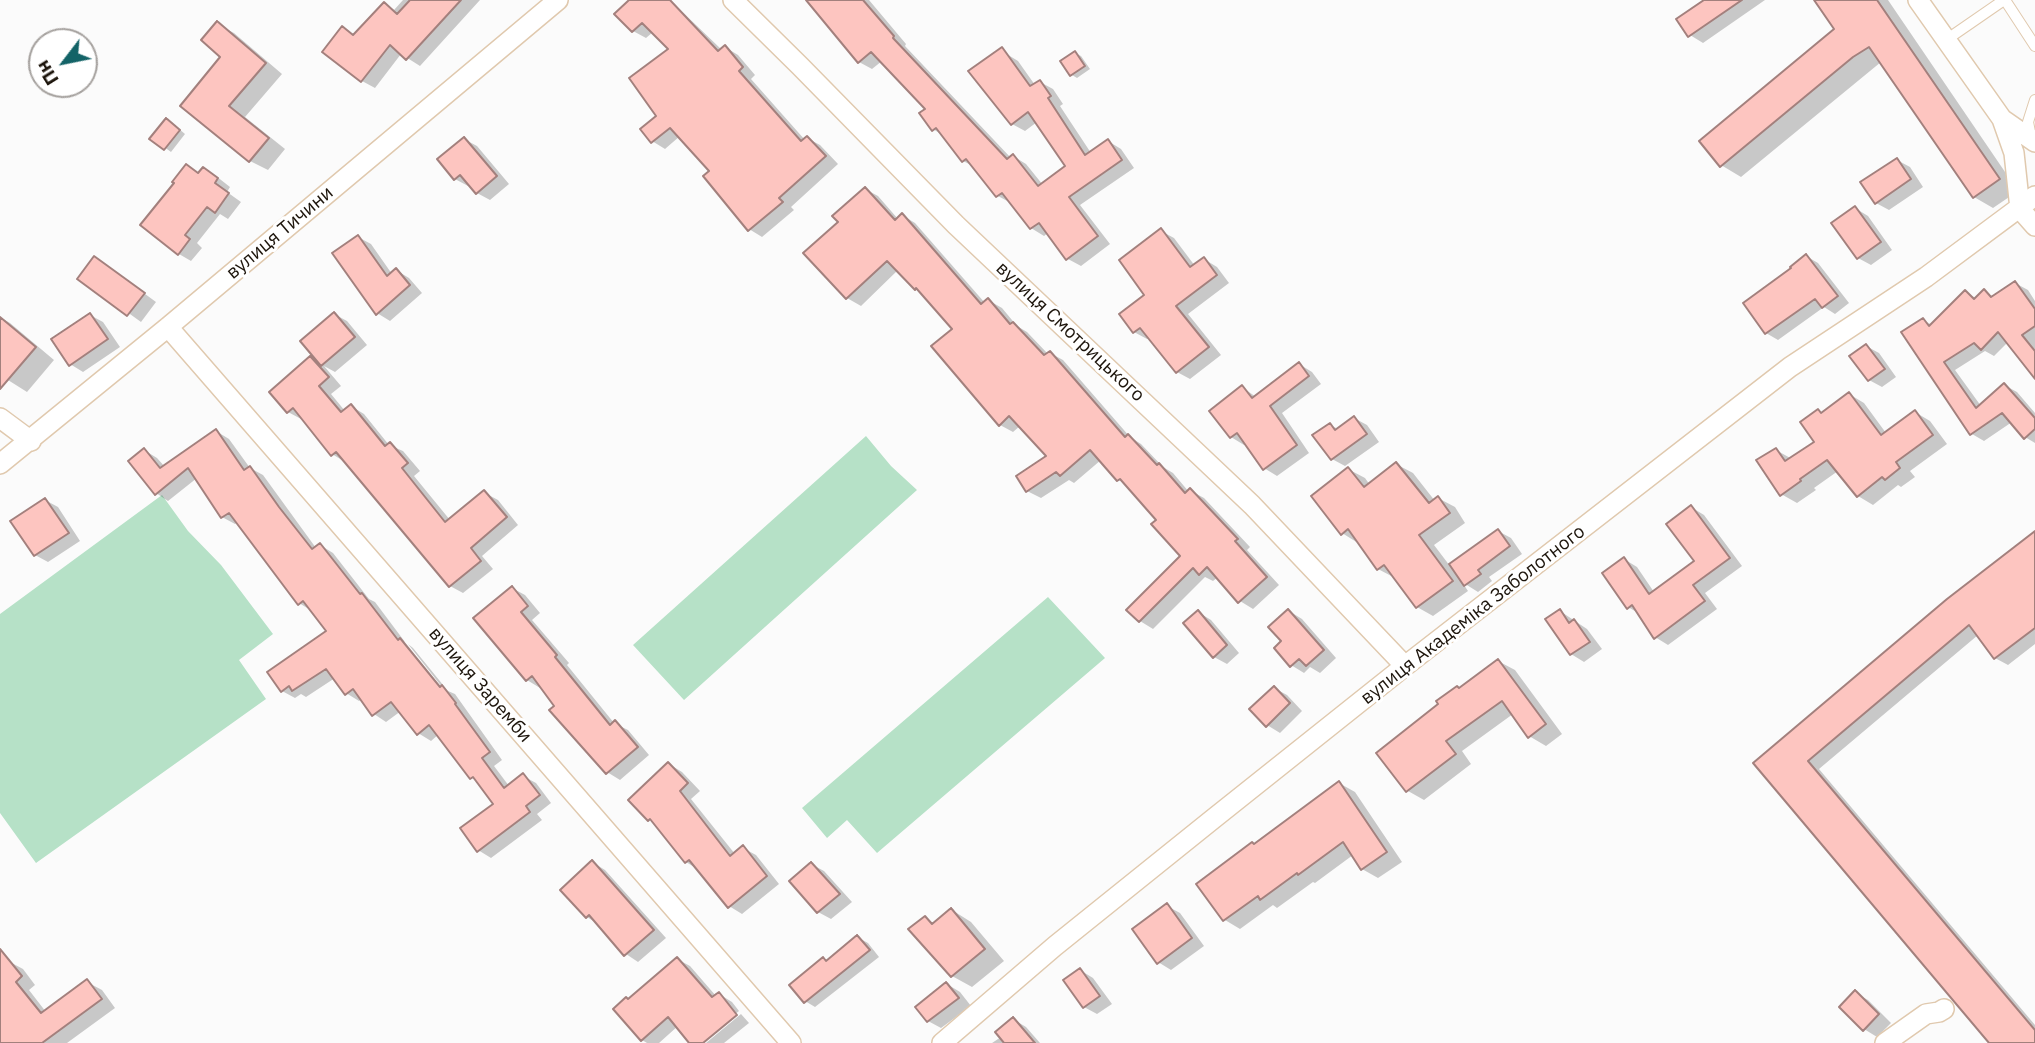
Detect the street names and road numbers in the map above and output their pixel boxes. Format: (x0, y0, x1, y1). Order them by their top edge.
street label: вулиця Тичини (222, 182, 338, 284)
street label: вулиця Смотрицького (991, 257, 1149, 407)
street label: вулиця Академіка Заболотного (1356, 520, 1590, 710)
street label: вулиця Заремби (424, 623, 536, 747)

